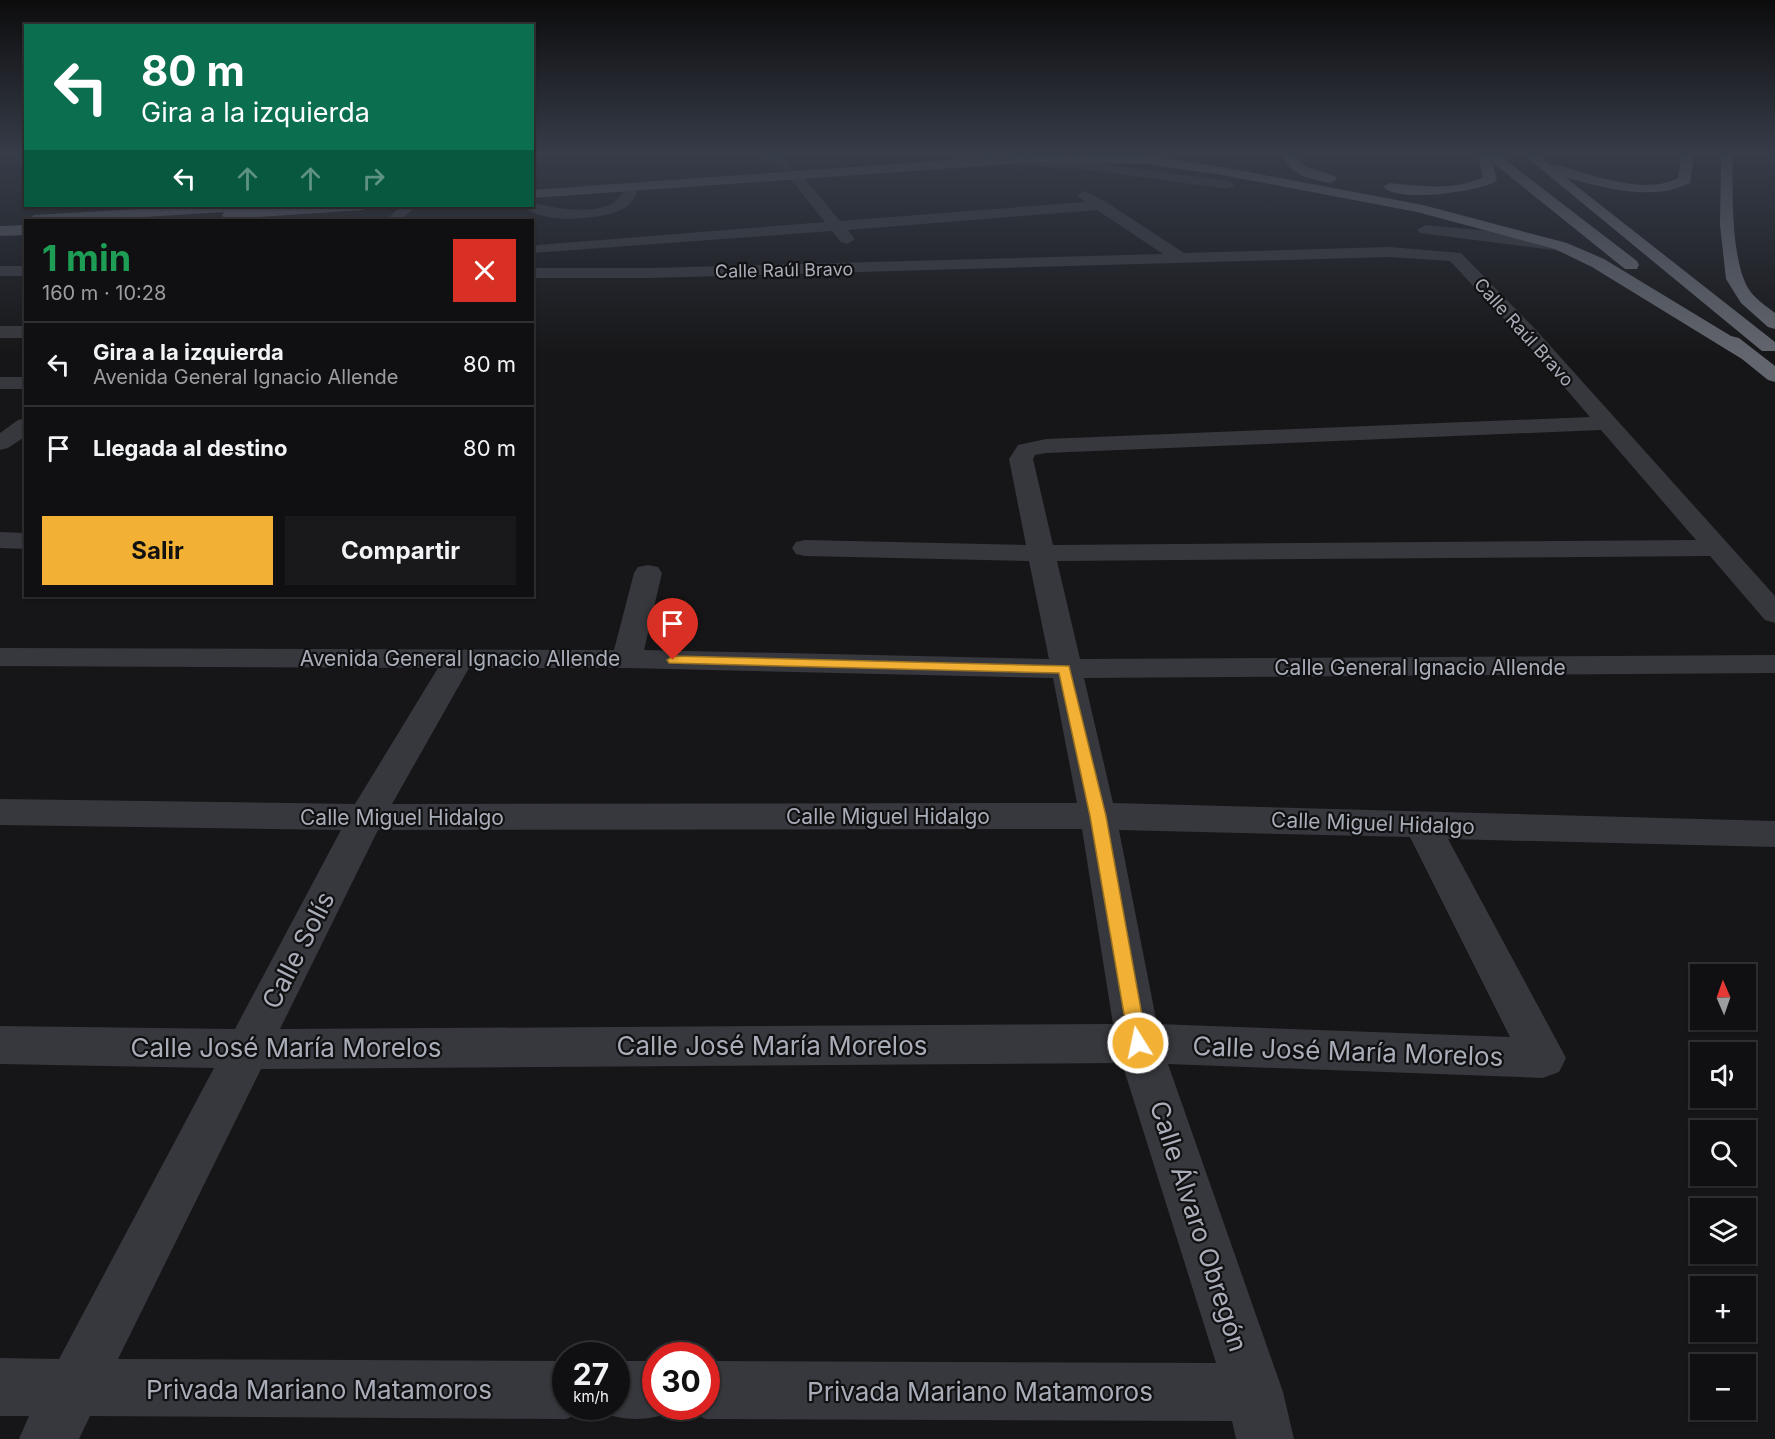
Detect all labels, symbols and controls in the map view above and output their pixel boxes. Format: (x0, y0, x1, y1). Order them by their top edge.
text: 80 m (141, 45, 245, 96)
icon: left (42, 48, 120, 126)
text: Gira a la izquierda (141, 96, 370, 129)
icon: left (168, 162, 201, 195)
icon: ahead (231, 162, 264, 195)
icon: ahead (294, 162, 327, 195)
icon: right (357, 162, 390, 195)
text: 1 min (42, 236, 131, 280)
button: close (453, 239, 516, 302)
street label: Calle Raúl Bravo (715, 258, 853, 282)
street label: Calle Raúl Bravo (1470, 274, 1578, 390)
text: 160 m · 10:28 (42, 281, 166, 305)
text: Gira a la izquierda (93, 339, 284, 365)
icon: left (42, 348, 75, 381)
text: 80 m (463, 351, 516, 377)
text: Avenida General Ignacio Allende (93, 365, 398, 389)
icon: arrive (42, 432, 75, 465)
text: Llegada al destino (93, 435, 287, 461)
text: 80 m (463, 435, 516, 461)
button: Salir (42, 516, 273, 585)
button: Compartir (285, 516, 516, 585)
pin (647, 598, 698, 660)
icon: arrive (656, 607, 689, 640)
street label: Avenida General Ignacio Allende (300, 646, 620, 671)
street label: Calle General Ignacio Allende (1274, 655, 1566, 680)
street label: Calle Miguel Hidalgo (786, 804, 990, 829)
street label: Calle Miguel Hidalgo (300, 805, 504, 830)
street label: Calle Miguel Hidalgo (1271, 807, 1475, 839)
street label: Calle Solís (255, 886, 341, 1014)
north arrow (1690, 964, 1756, 1030)
map controls (1690, 964, 1756, 1420)
position arrow (1106, 1011, 1170, 1075)
street label: Calle José María Morelos (617, 1030, 927, 1061)
street label: Calle José María Morelos (1192, 1030, 1504, 1072)
street label: Calle José María Morelos (131, 1032, 441, 1063)
button: sound (1690, 1042, 1756, 1108)
street label: Calle Álvaro Obregón (1144, 1097, 1254, 1355)
button: search (1690, 1120, 1756, 1186)
button: layers (1690, 1198, 1756, 1264)
button: + (1690, 1276, 1756, 1342)
speed limit sign: 30 (642, 1342, 720, 1420)
button: − (1690, 1354, 1756, 1420)
text: 27 (573, 1356, 609, 1392)
street label: Privada Mariano Matamoros (146, 1374, 492, 1405)
street label: Privada Mariano Matamoros (807, 1376, 1153, 1407)
text: km/h (573, 1387, 609, 1406)

